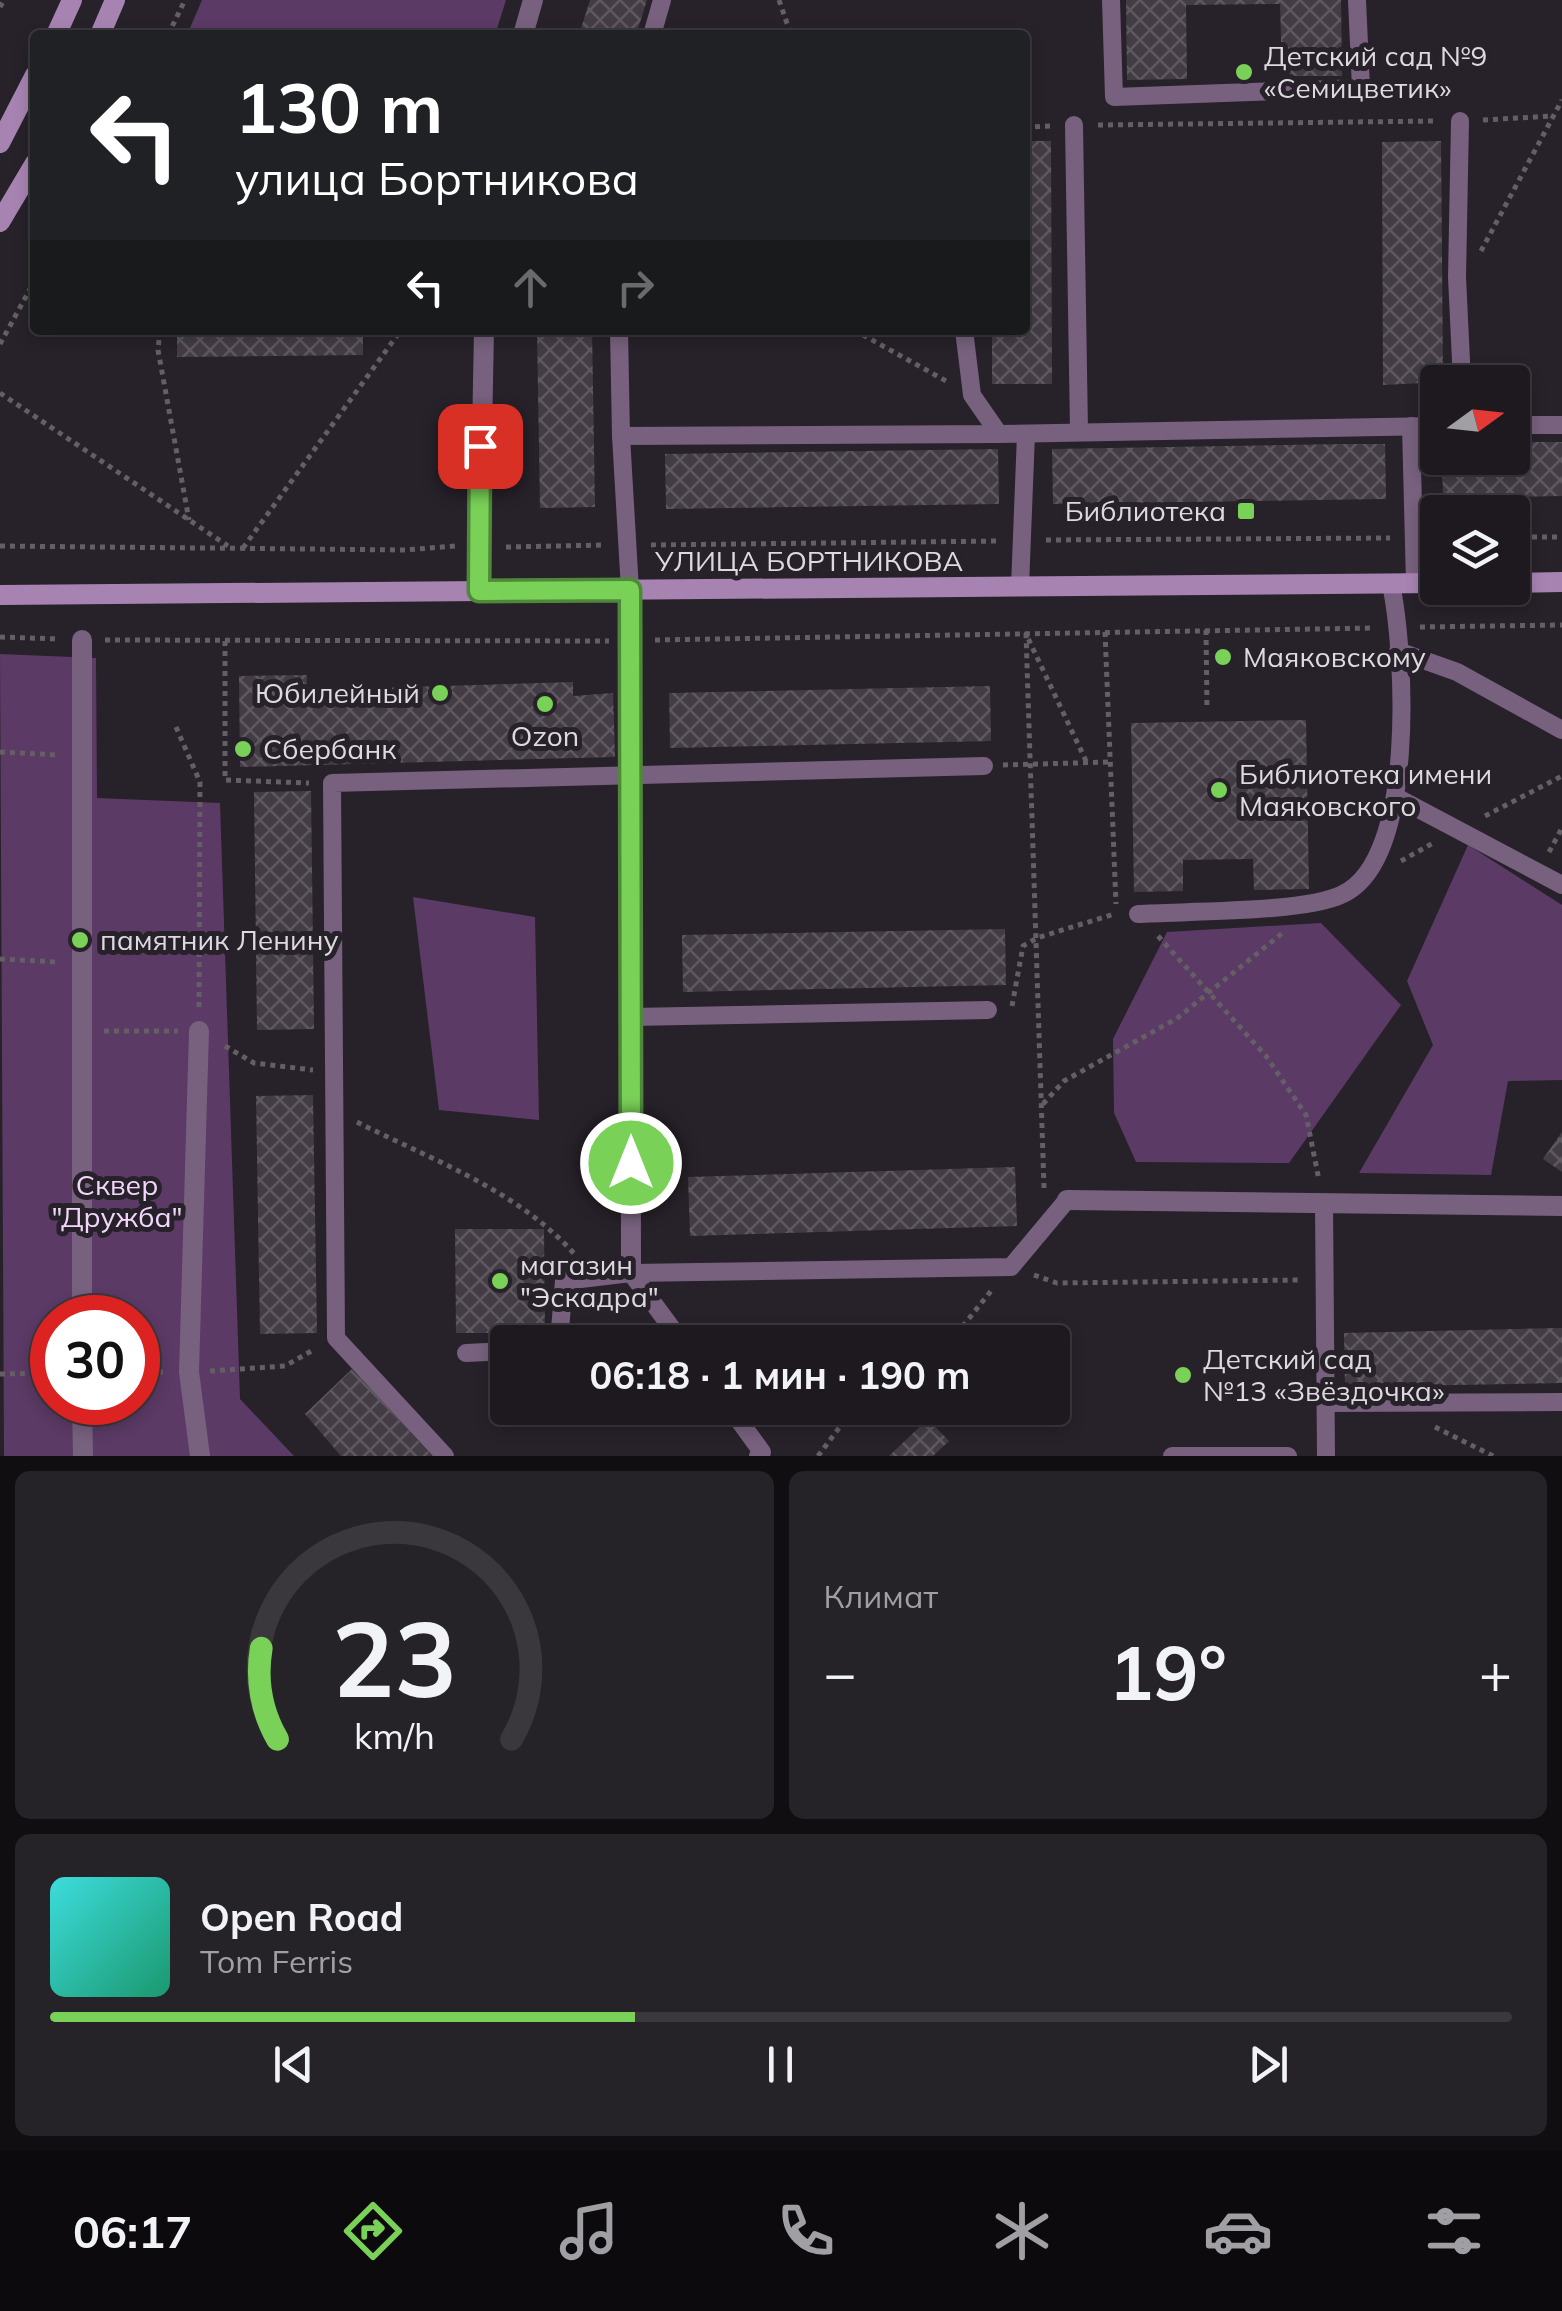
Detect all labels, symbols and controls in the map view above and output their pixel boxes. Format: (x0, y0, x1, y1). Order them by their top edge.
place label: Детский сад №9 «Семицветик» (1264, 38, 1487, 105)
marker: Детский сад №9 «Семицветик» (1233, 61, 1255, 83)
text: 130 m (235, 63, 443, 151)
icon: left (70, 70, 200, 200)
text: улица Бортникова (235, 150, 639, 206)
icon: left (398, 260, 453, 315)
icon: ahead (503, 260, 558, 315)
icon: right (608, 260, 663, 315)
north arrow (1420, 365, 1530, 475)
map controls (1420, 365, 1530, 605)
pin (438, 404, 523, 489)
icon: arrive (453, 419, 508, 474)
place label: Библиотека (1065, 493, 1226, 528)
button: layers (1420, 495, 1530, 605)
marker: Библиотека (1235, 500, 1257, 522)
street label: УЛИЦА БОРТНИКОВА (654, 543, 963, 578)
place label: Маяковскому (1243, 639, 1426, 674)
marker: Маяковскому (1212, 646, 1234, 668)
place label: Юбилейный (255, 675, 420, 710)
marker: Юбилейный (429, 682, 451, 704)
marker: Ozon (534, 693, 556, 715)
place label: Ozon (511, 718, 579, 753)
place label: Сбербанк (263, 731, 397, 766)
marker: Сбербанк (232, 738, 254, 760)
place label: Библиотека имени Маяковского (1239, 756, 1492, 823)
marker: Библиотека имени Маяковского (1208, 779, 1230, 801)
place label: памятник Ленину (100, 922, 339, 957)
marker: памятник Ленину (69, 929, 91, 951)
position arrow (579, 1111, 683, 1215)
park label: Сквер "Дружба" (51, 1167, 183, 1234)
place label: магазин "Эскадра" (520, 1247, 659, 1314)
marker: магазин "Эскадра" (489, 1270, 511, 1292)
speed limit sign: 30 (30, 1295, 160, 1425)
place label: Детский сад №13 «Звёздочка» (1203, 1341, 1444, 1408)
text: 06:18 · 1 мин · 190 m (590, 1351, 970, 1399)
marker: Детский сад №13 «Звёздочка» (1172, 1364, 1194, 1386)
text: Климат (824, 1576, 938, 1616)
text: 23 (332, 1592, 457, 1723)
text: 19° (1109, 1625, 1227, 1719)
text: − (824, 1638, 857, 1707)
text: + (1479, 1638, 1512, 1707)
text: km/h (354, 1713, 435, 1758)
text: Open Road (200, 1893, 403, 1941)
text: Tom Ferris (200, 1941, 353, 1981)
icon: previous (266, 2037, 321, 2092)
icon: pause (753, 2037, 808, 2092)
icon: next (1241, 2037, 1296, 2092)
icon: directions (338, 2196, 408, 2266)
icon: music (554, 2196, 624, 2266)
icon: phone (771, 2196, 841, 2266)
icon: climate (987, 2196, 1057, 2266)
icon: car (1203, 2196, 1273, 2266)
icon: filters (1419, 2196, 1489, 2266)
text: 06:17 (73, 2203, 192, 2259)

